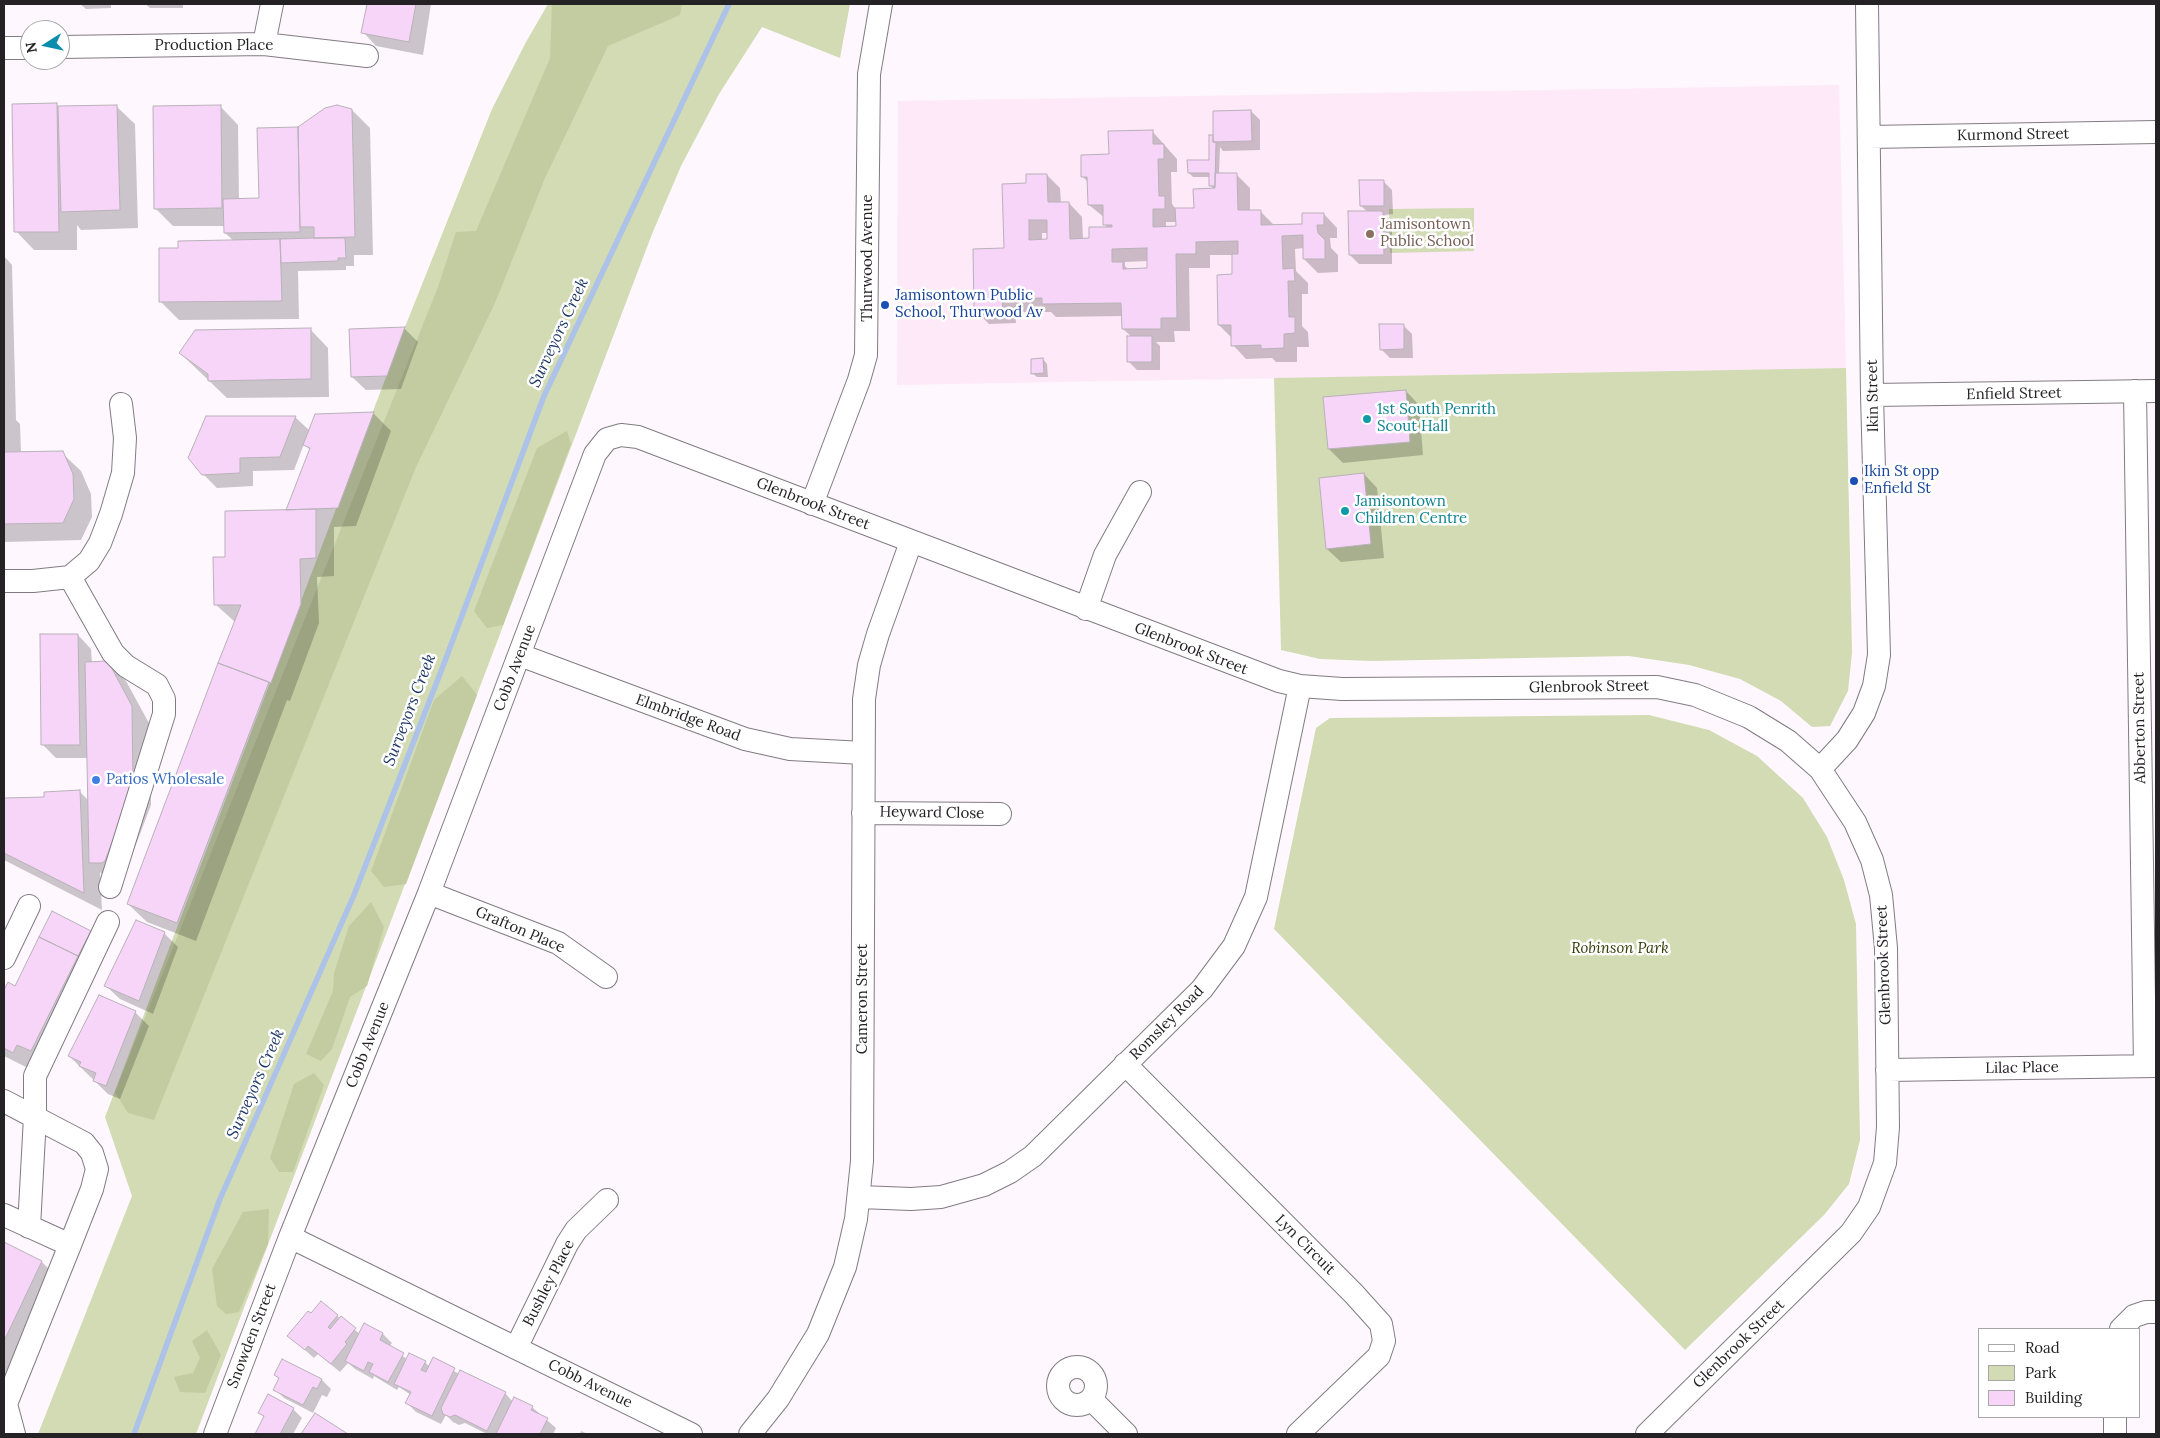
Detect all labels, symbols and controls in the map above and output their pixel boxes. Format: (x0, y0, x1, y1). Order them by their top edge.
north arrow (20, 20, 70, 70)
street label: Production Place (155, 37, 273, 55)
text: N (21, 41, 41, 54)
street label: Kurmond Street (1957, 125, 2069, 145)
street label: Thurwood Avenue (859, 194, 877, 322)
place label: Jamisontown Public School (1380, 216, 1474, 251)
marker: Jamisontown Public School (1364, 228, 1376, 240)
water label: Surveyors Creek (525, 275, 593, 391)
place label: Jamisontown Public School, Thurwood Av (895, 287, 1043, 322)
marker: Jamisontown Public School, Thurwood Av (879, 299, 891, 311)
street label: Ikin Street (1863, 359, 1883, 433)
street label: Enfield Street (1966, 384, 2062, 404)
place label: 1st South Penrith Scout Hall (1377, 401, 1496, 436)
marker: 1st South Penrith Scout Hall (1361, 413, 1373, 425)
place label: Ikin St opp Enfield St (1864, 463, 1939, 498)
street label: Glenbrook Street (754, 474, 872, 534)
marker: Ikin St opp Enfield St (1848, 475, 1860, 487)
place label: Jamisontown Children Centre (1355, 493, 1467, 528)
marker: Jamisontown Children Centre (1339, 505, 1351, 517)
street label: Glenbrook Street (1132, 619, 1250, 679)
street label: Cobb Avenue (490, 622, 540, 714)
water label: Surveyors Creek (380, 651, 440, 769)
street label: Abberton Street (2130, 672, 2150, 784)
street label: Glenbrook Street (1529, 677, 1649, 697)
street label: Elmbridge Road (633, 691, 743, 745)
place label: Patios Wholesale (106, 771, 224, 789)
marker: Patios Wholesale (90, 774, 102, 786)
street label: Heyward Close (880, 803, 984, 823)
street label: Grafton Place (473, 903, 567, 957)
street label: Glenbrook Street (1873, 905, 1895, 1025)
park label: Robinson Park (1571, 940, 1669, 958)
street label: Cameron Street (854, 944, 872, 1054)
street label: Romsley Road (1126, 982, 1208, 1064)
street label: Cobb Avenue (343, 999, 393, 1091)
water label: Surveyors Creek (223, 1026, 289, 1142)
street label: Lilac Place (1985, 1058, 2059, 1078)
street label: Lyn Circuit (1271, 1211, 1339, 1279)
street label: Bushley Place (519, 1237, 579, 1329)
street label: Snowden Street (224, 1281, 280, 1391)
street label: Glenbrook Street (1690, 1296, 1788, 1392)
legend (1978, 1328, 2140, 1418)
text: Road (2025, 1338, 2060, 1357)
street label: Cobb Avenue (545, 1356, 635, 1412)
text: Park (2025, 1363, 2056, 1382)
text: Building (2025, 1388, 2082, 1407)

